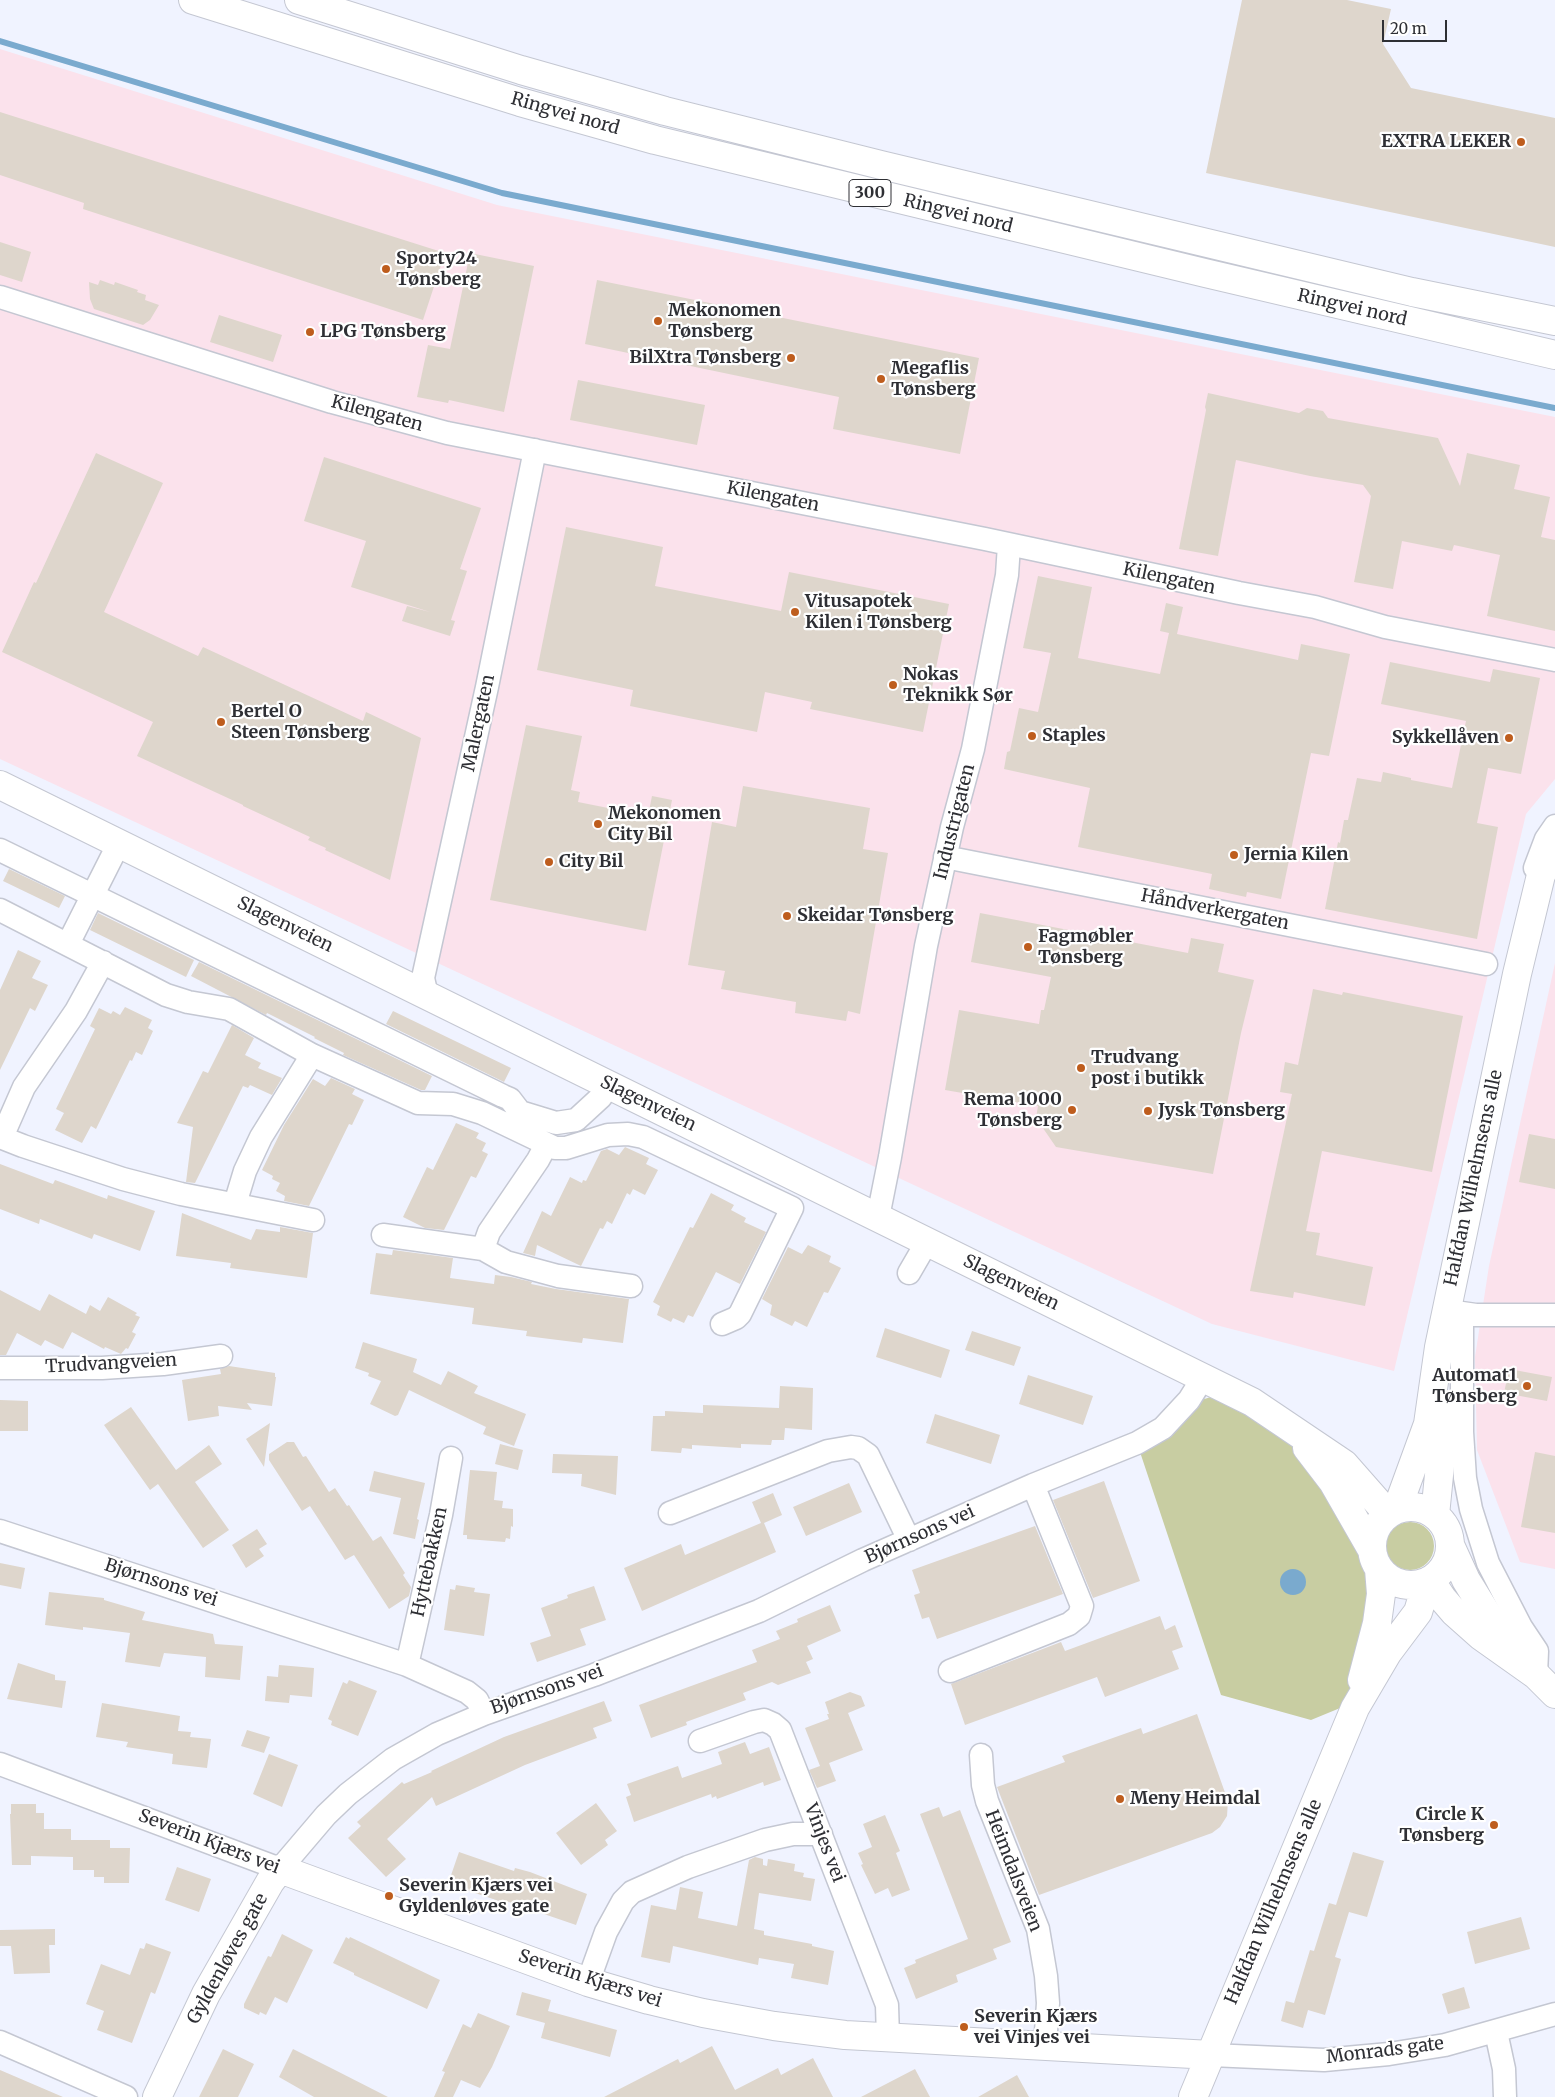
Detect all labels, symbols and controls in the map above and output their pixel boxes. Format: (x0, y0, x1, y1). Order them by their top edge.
scale bar (1385, 10, 1450, 42)
text: 20 m (1390, 19, 1427, 38)
street label: Ringvei nord (508, 88, 622, 140)
place label: EXTRA LEKER (1381, 131, 1511, 153)
marker: EXTRA LEKER (1515, 136, 1527, 148)
road number: 300 (849, 180, 891, 207)
street label: Ringvei nord (901, 190, 1015, 238)
place label: Sporty24 Tønsberg (396, 248, 481, 290)
marker: Sporty24 Tønsberg (380, 263, 392, 275)
street label: Ringvei nord (1295, 285, 1409, 331)
place label: Mekonomen Tønsberg (668, 300, 781, 342)
marker: Mekonomen Tønsberg (652, 315, 664, 327)
place label: LPG Tønsberg (320, 321, 446, 343)
marker: LPG Tønsberg (304, 326, 316, 338)
place label: BilXtra Tønsberg (629, 347, 781, 369)
marker: BilXtra Tønsberg (785, 352, 797, 364)
place label: Megaflis Tønsberg (891, 358, 976, 400)
marker: Megaflis Tønsberg (875, 373, 887, 385)
street label: Kilengaten (329, 391, 425, 437)
street label: Kilengaten (725, 477, 821, 517)
street label: Kilengaten (1121, 559, 1217, 599)
place label: Vitusapotek Kilen i Tønsberg (805, 591, 952, 634)
marker: Vitusapotek Kilen i Tønsberg (789, 606, 801, 618)
place label: Nokas Teknikk Sør (903, 664, 1013, 706)
street label: Malergaten (458, 673, 500, 773)
marker: Nokas Teknikk Sør (887, 679, 899, 691)
place label: Bertel O Steen Tønsberg (231, 701, 370, 744)
marker: Bertel O Steen Tønsberg (215, 716, 227, 728)
place label: Staples (1042, 725, 1106, 747)
place label: Sykkellåven (1392, 727, 1499, 749)
marker: Staples (1026, 730, 1038, 742)
marker: Sykkellåven (1503, 732, 1515, 744)
street label: Industrigaten (930, 762, 980, 882)
place label: Mekonomen City Bil (608, 803, 721, 846)
marker: Mekonomen City Bil (592, 818, 604, 830)
place label: Jernia Kilen (1244, 844, 1349, 866)
marker: Jernia Kilen (1228, 849, 1240, 861)
place label: City Bil (559, 851, 623, 873)
marker: City Bil (543, 856, 555, 868)
street label: Håndverkergaten (1139, 885, 1291, 935)
street label: Slagenveien (234, 893, 336, 957)
place label: Skeidar Tønsberg (797, 905, 954, 927)
marker: Skeidar Tønsberg (781, 910, 793, 922)
place label: Fagmøbler Tønsberg (1038, 926, 1133, 969)
marker: Fagmøbler Tønsberg (1022, 941, 1034, 953)
place label: Trudvang post i butikk (1091, 1047, 1204, 1090)
marker: Trudvang post i butikk (1075, 1062, 1087, 1074)
street label: Halfdan Wilhelmsens alle (1441, 1068, 1507, 1288)
street label: Slagenveien (597, 1072, 699, 1136)
place label: Rema 1000 Tønsberg (963, 1089, 1062, 1132)
place label: Jysk Tønsberg (1158, 1100, 1285, 1122)
marker: Rema 1000 Tønsberg (1066, 1104, 1078, 1116)
marker: Jysk Tønsberg (1142, 1105, 1154, 1117)
street label: Slagenveien (960, 1251, 1062, 1315)
street label: Trudvangveien (45, 1350, 177, 1378)
place label: Automat1 Tønsberg (1432, 1365, 1517, 1408)
marker: Automat1 Tønsberg (1521, 1380, 1533, 1392)
street label: Bjørnsons vei (862, 1501, 978, 1569)
street label: Hyttebakken (408, 1505, 452, 1619)
street label: Bjørnsons vei (102, 1555, 220, 1611)
street label: Bjørnsons vei (488, 1661, 606, 1719)
place label: Meny Heimdal (1130, 1788, 1260, 1810)
marker: Meny Heimdal (1114, 1793, 1126, 1805)
street label: Halfdan Wilhelmsens alle (1221, 1796, 1327, 2008)
street label: Vinjes vei (799, 1801, 849, 1885)
place label: Circle K Tønsberg (1399, 1804, 1484, 1846)
street label: Severin Kjærs vei (135, 1805, 283, 1879)
street label: Heimdalsveien (980, 1807, 1046, 1935)
marker: Circle K Tønsberg (1488, 1819, 1500, 1831)
place label: Severin Kjærs vei Gyldenløves gate (399, 1875, 553, 1918)
street label: Gyldenløves gate (183, 1890, 273, 2028)
marker: Severin Kjærs vei Gyldenløves gate (383, 1890, 395, 1902)
street label: Severin Kjærs vei (516, 1946, 664, 2012)
place label: Severin Kjærs vei Vinjes vei (974, 2006, 1098, 2048)
marker: Severin Kjærs vei Vinjes vei (958, 2021, 970, 2033)
street label: Monrads gate (1325, 2033, 1445, 2069)

